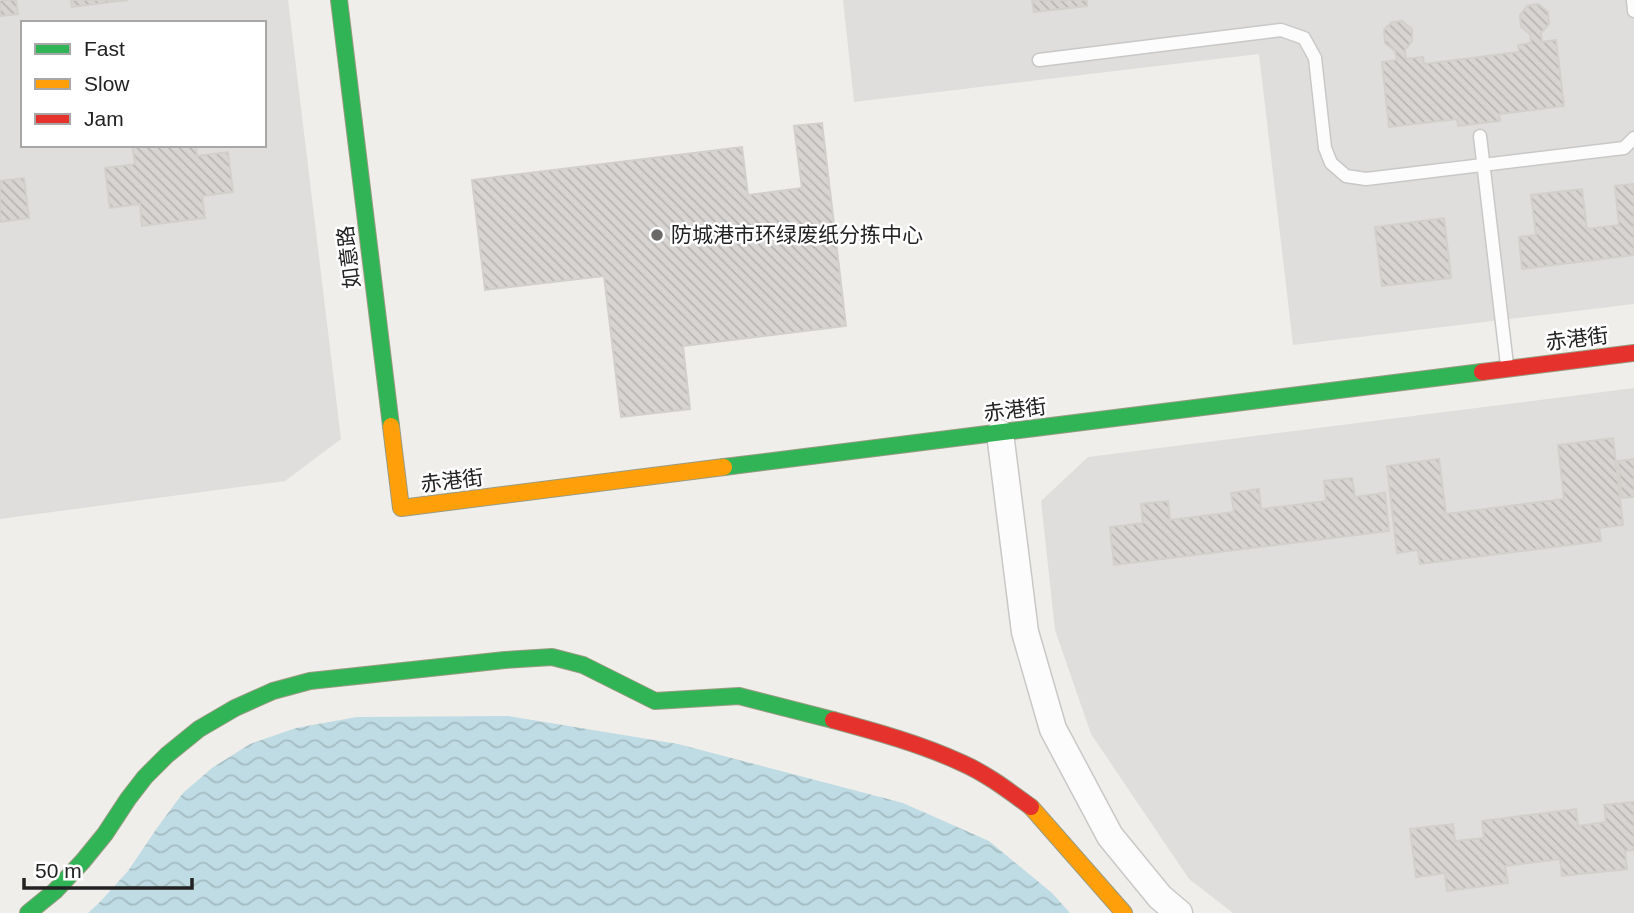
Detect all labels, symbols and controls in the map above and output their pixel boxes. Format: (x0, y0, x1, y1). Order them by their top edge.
legend (21, 21, 266, 147)
text: Fast (84, 37, 125, 60)
text: Slow (84, 72, 130, 95)
text: Jam (84, 107, 124, 130)
place label: 防城港市环绿废纸分拣中心 (671, 223, 923, 246)
street label: 如意路 (333, 224, 364, 290)
marker: 防城港市环绿废纸分拣中心 (649, 227, 665, 243)
street label: 赤港街 (1544, 323, 1610, 354)
street label: 赤港街 (982, 394, 1048, 425)
street label: 赤港街 (419, 465, 485, 496)
scale bar (24, 846, 192, 890)
text: 50 m (35, 859, 82, 882)

